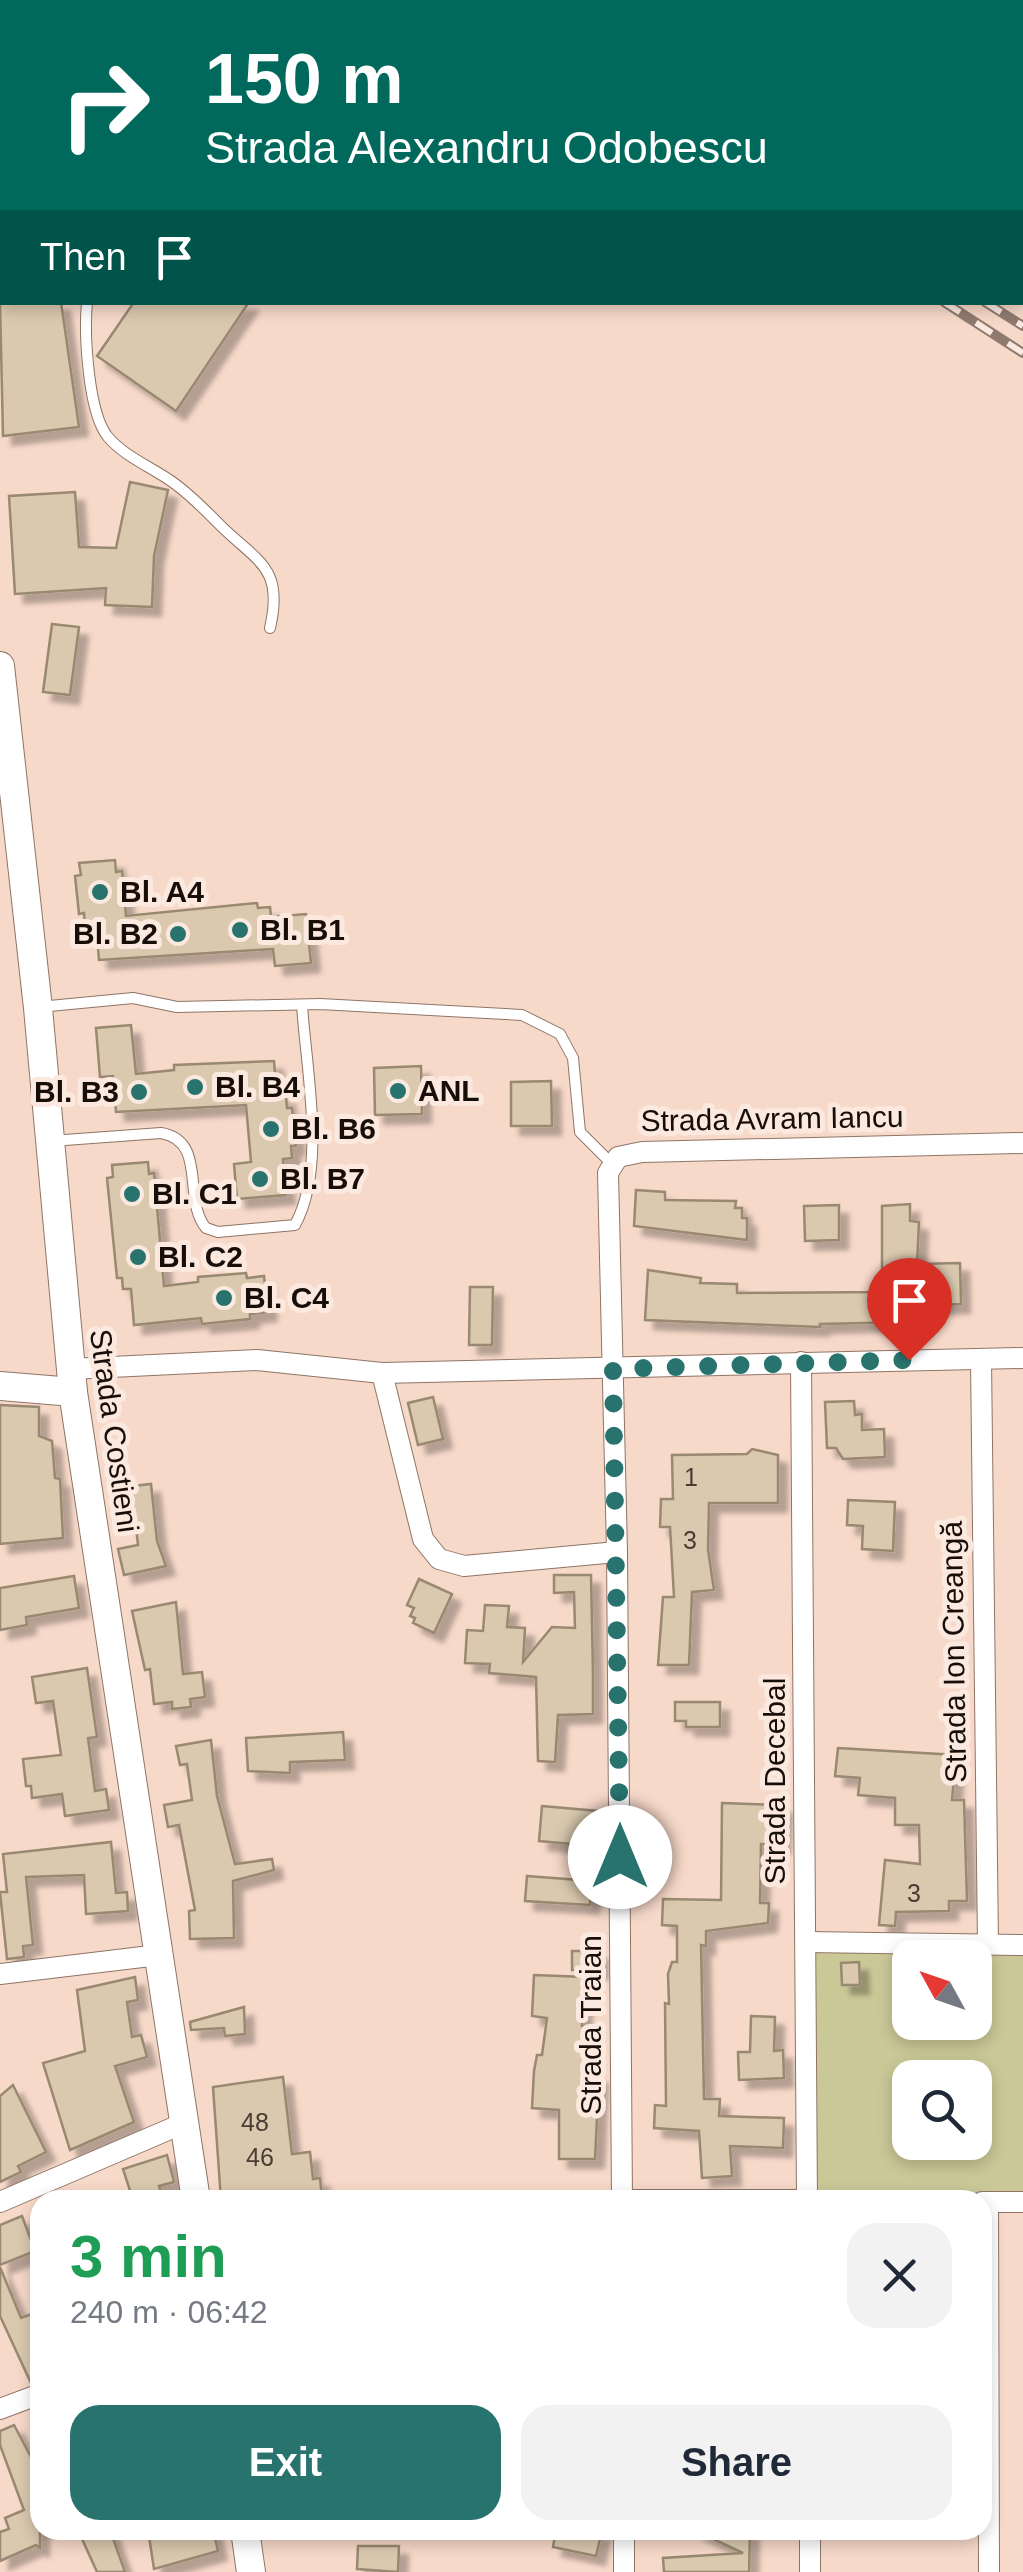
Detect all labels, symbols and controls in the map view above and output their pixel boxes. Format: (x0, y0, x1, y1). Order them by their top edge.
icon: right (40, 40, 170, 170)
text: 150 m (205, 40, 403, 118)
text: Strada Alexandru Odobescu (205, 122, 768, 173)
icon: arrive (147, 230, 202, 285)
text: Then (40, 236, 127, 278)
place label: Bl. A4 (120, 875, 204, 908)
marker: Bl. A4 (89, 881, 111, 903)
place label: Bl. B1 (260, 913, 345, 946)
place label: Bl. B2 (73, 917, 158, 950)
marker: Bl. B1 (229, 919, 251, 941)
marker: Bl. B2 (167, 923, 189, 945)
place label: Bl. B4 (215, 1070, 300, 1103)
place label: ANL (418, 1074, 480, 1107)
place label: Bl. B3 (34, 1075, 119, 1108)
marker: Bl. B4 (184, 1076, 206, 1098)
marker: ANL (387, 1080, 409, 1102)
marker: Bl. B3 (128, 1081, 150, 1103)
street label: Strada Avram Iancu (640, 1100, 904, 1137)
place label: Bl. B6 (291, 1112, 376, 1145)
marker: Bl. B6 (260, 1118, 282, 1140)
place label: Bl. B7 (280, 1162, 365, 1195)
marker: Bl. B7 (249, 1168, 271, 1190)
place label: Bl. C1 (152, 1177, 237, 1210)
marker: Bl. C1 (121, 1183, 143, 1205)
place label: Bl. C2 (158, 1240, 243, 1273)
marker: Bl. C2 (127, 1246, 149, 1268)
pin (867, 1258, 952, 1361)
icon: arrive (882, 1273, 937, 1328)
place label: Bl. C4 (244, 1281, 329, 1314)
marker: Bl. C4 (213, 1287, 235, 1309)
street label: Strada Costieni (84, 1327, 145, 1535)
house number: 1 (684, 1463, 698, 1491)
street label: Strada Ion Creangă (935, 1521, 972, 1783)
house number: 3 (683, 1526, 697, 1554)
street label: Strada Decebal (758, 1678, 791, 1884)
position arrow (568, 1805, 672, 1909)
house number: 3 (907, 1879, 921, 1907)
street label: Strada Traian (574, 1935, 607, 2115)
north arrow (892, 1940, 992, 2040)
map controls (892, 1940, 992, 2160)
button: search (892, 2060, 992, 2160)
house number: 48 (241, 2108, 269, 2136)
house number: 46 (246, 2143, 274, 2171)
text: 3 min (70, 2223, 227, 2290)
button: close (847, 2223, 952, 2328)
text: 240 m · 06:42 (70, 2294, 267, 2330)
button: Exit (70, 2405, 501, 2520)
button: Share (521, 2405, 952, 2520)

